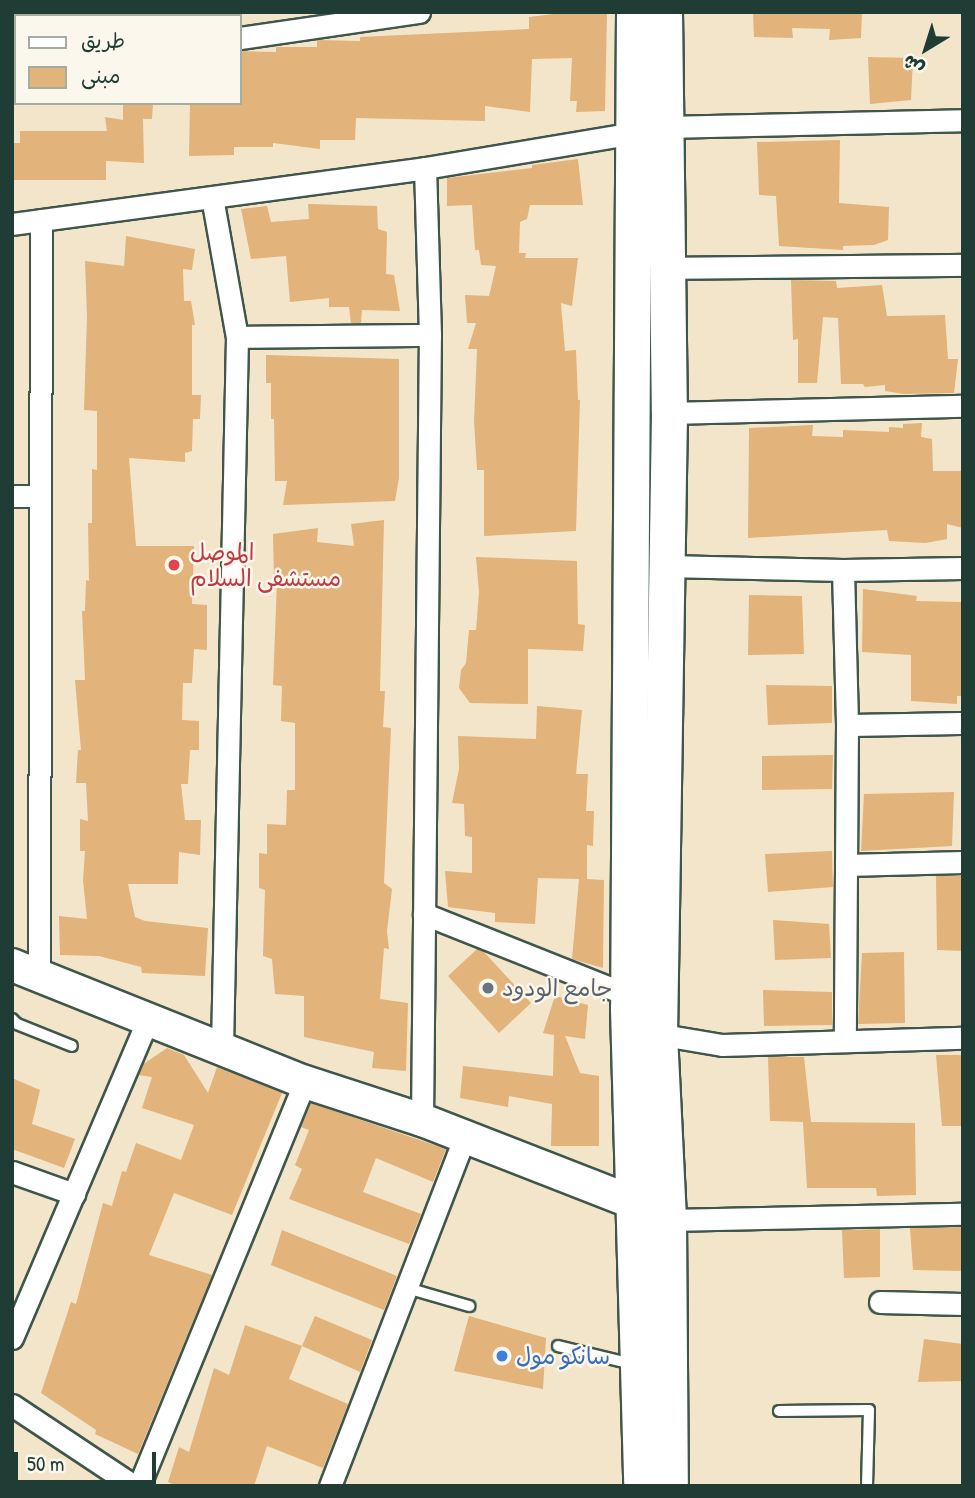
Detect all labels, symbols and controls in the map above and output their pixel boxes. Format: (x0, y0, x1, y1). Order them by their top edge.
legend (14, 14, 242, 105)
north arrow (891, 14, 961, 84)
text: طريق (81, 26, 125, 55)
text: ش (897, 49, 929, 82)
text: مبنى (81, 61, 120, 90)
place label: الموصل مستشفى السلام (190, 538, 341, 592)
marker: الموصل مستشفى السلام (164, 555, 184, 575)
place label: جامع الودود (502, 974, 612, 1002)
marker: جامع الودود (480, 980, 496, 996)
place label: سانكو مول (516, 1342, 610, 1370)
marker: سانكو مول (494, 1348, 510, 1364)
scale bar (18, 1438, 159, 1482)
text: 50 m (27, 1449, 64, 1478)

